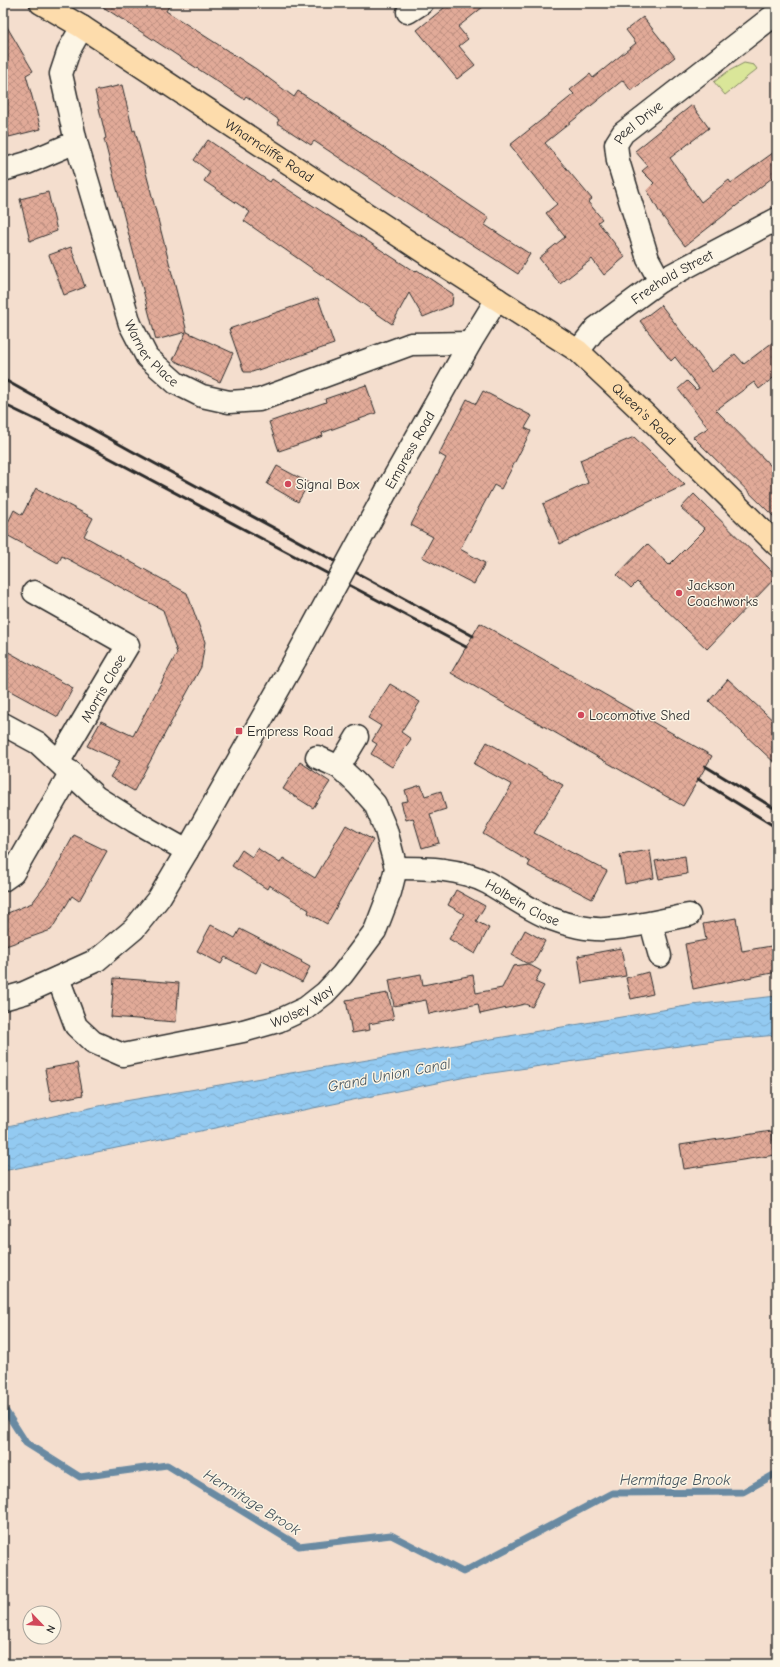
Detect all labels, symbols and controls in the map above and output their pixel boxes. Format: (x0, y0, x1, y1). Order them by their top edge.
street label: Peel Drive (610, 97, 666, 147)
street label: Wharncliffe Road (222, 115, 317, 186)
street label: Freehold Street (628, 246, 717, 308)
street label: Warner Place (120, 317, 182, 390)
street label: Queen's Road (608, 379, 679, 449)
street label: Empress Road (381, 408, 439, 492)
place label: Signal Box (296, 476, 360, 493)
marker: Signal Box (283, 479, 293, 489)
place label: Jackson Coachworks (687, 577, 758, 610)
marker: Jackson Coachworks (674, 588, 684, 598)
street label: Morris Close (77, 651, 130, 725)
place label: Locomotive Shed (589, 707, 690, 724)
marker: Locomotive Shed (576, 710, 586, 720)
place label: Empress Road (247, 723, 333, 740)
marker: Empress Road (234, 726, 244, 736)
street label: Holbein Close (482, 875, 562, 930)
street label: Wolsey Way (269, 981, 338, 1032)
water label: Grand Union Canal (326, 1054, 453, 1096)
water label: Hermitage Brook (200, 1465, 304, 1539)
water label: Hermitage Brook (620, 1471, 731, 1489)
north arrow (22, 1605, 62, 1645)
text: N (43, 1623, 58, 1635)

